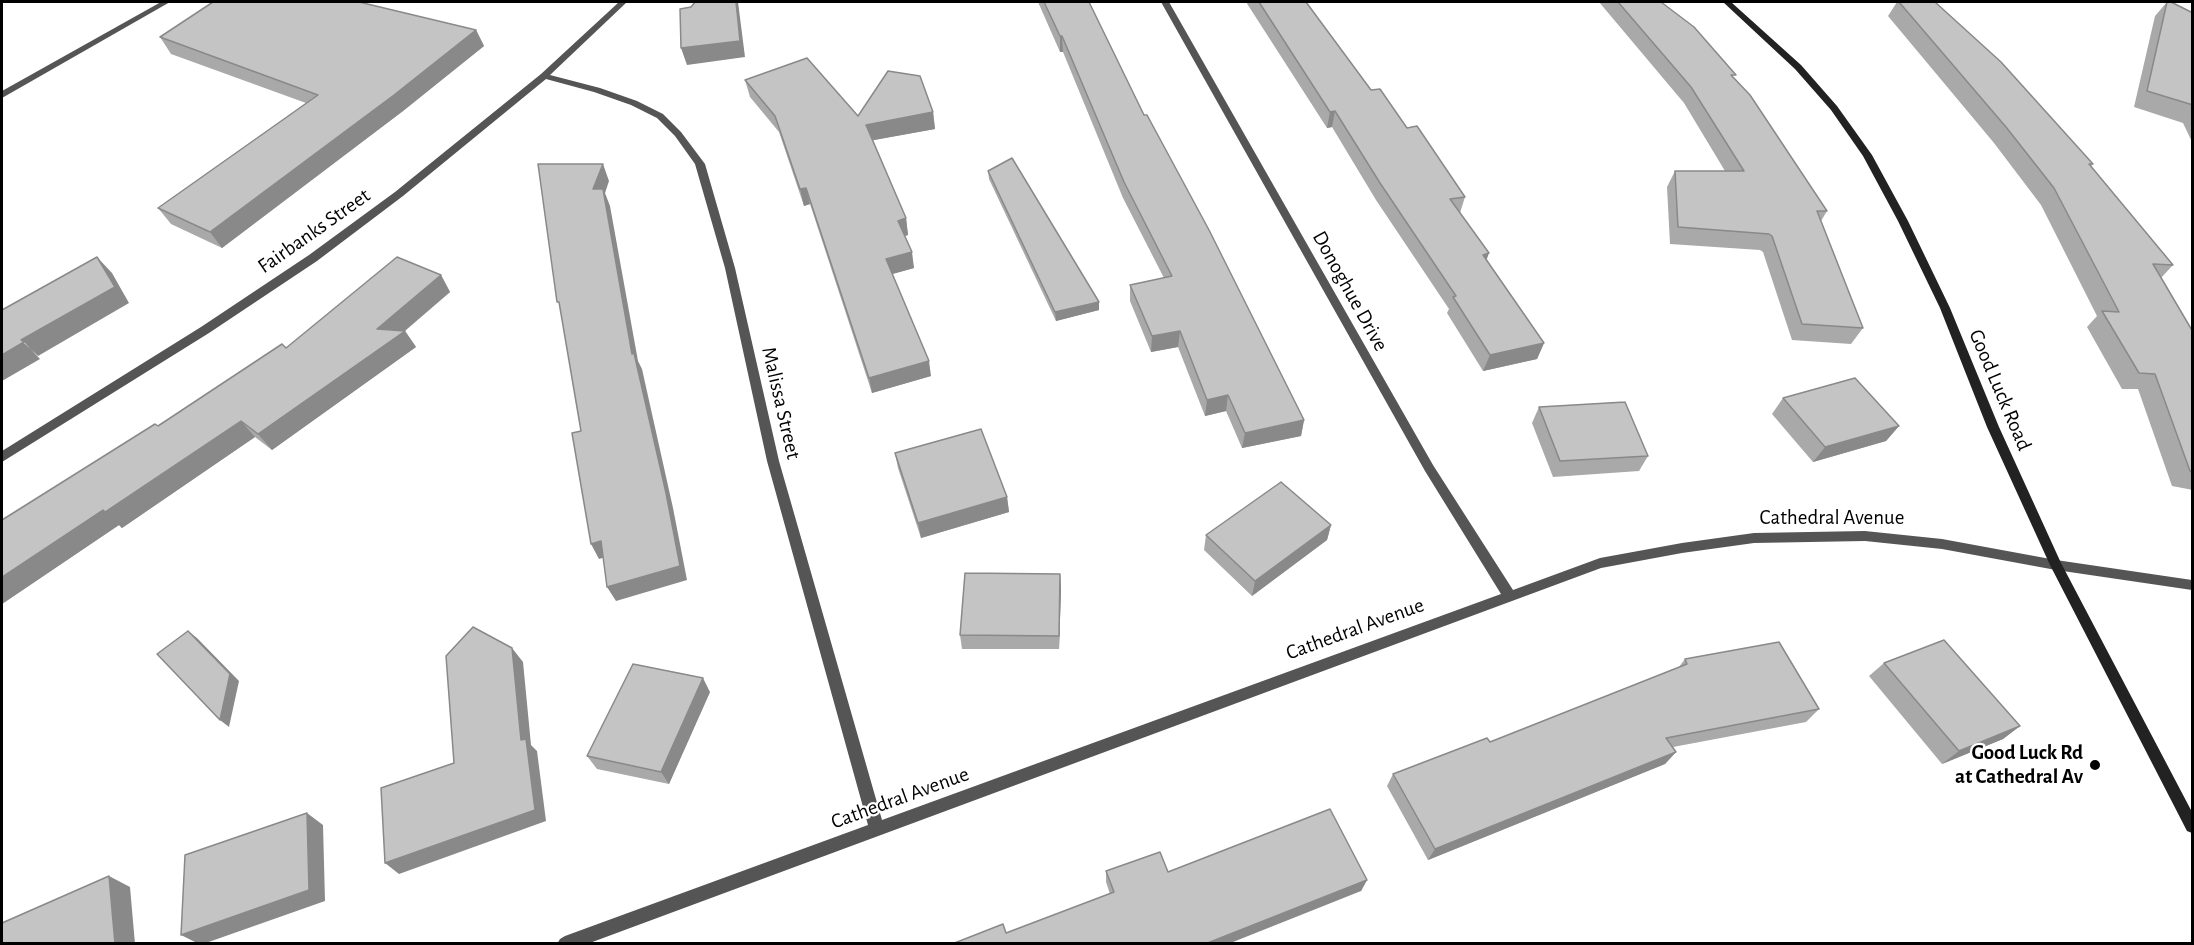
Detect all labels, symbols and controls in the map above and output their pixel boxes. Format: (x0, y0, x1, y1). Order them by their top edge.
street label: Fairbanks Street (253, 183, 375, 279)
street label: Donoghue Drive (1307, 227, 1393, 355)
street label: Good Luck Road (1963, 325, 2037, 455)
street label: Malissa Street (756, 344, 806, 462)
street label: Cathedral Avenue (1760, 505, 1904, 531)
street label: Cathedral Avenue (1283, 592, 1427, 666)
place label: Good Luck Rd at Cathedral Av (1955, 740, 2083, 790)
marker: Good Luck Rd at Cathedral Av (2088, 758, 2102, 772)
street label: Cathedral Avenue (828, 761, 972, 835)

